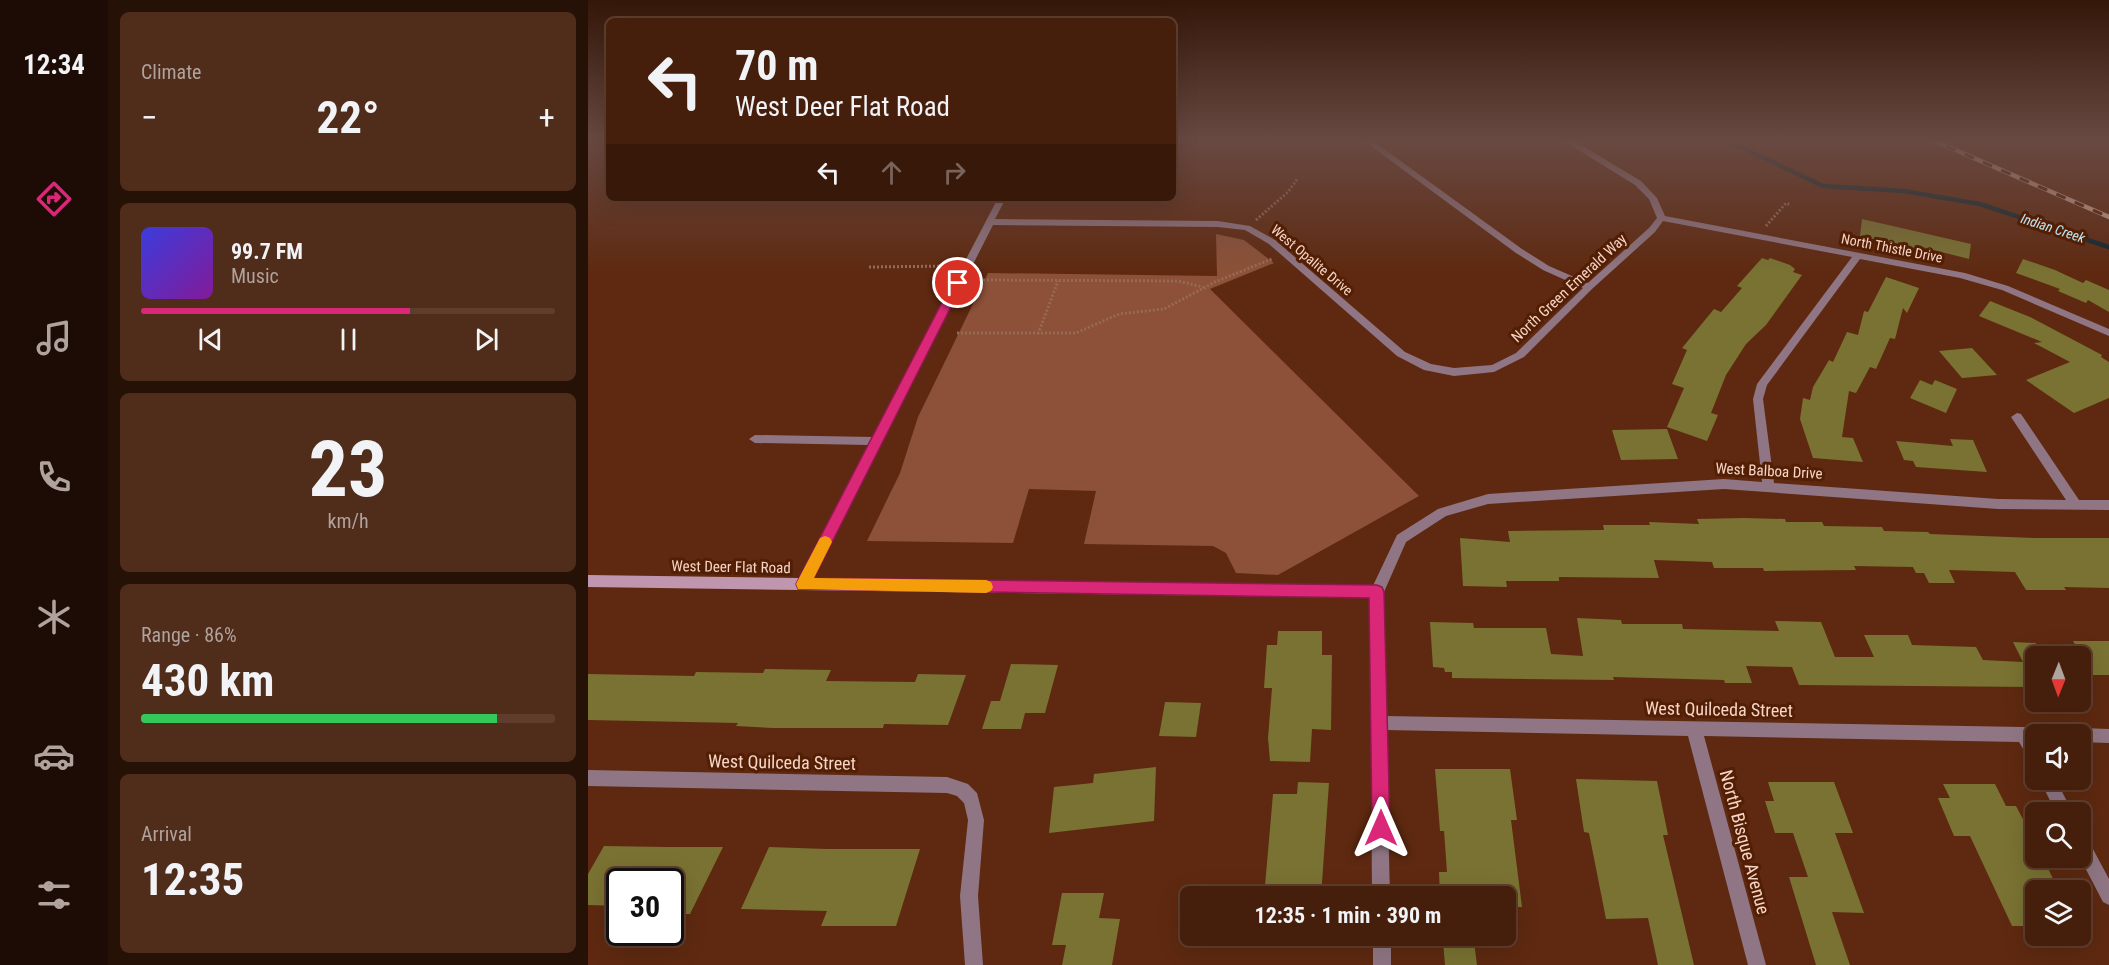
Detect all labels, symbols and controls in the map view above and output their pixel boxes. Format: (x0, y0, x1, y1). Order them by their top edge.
text: 70 m (735, 41, 818, 90)
icon: left (636, 42, 714, 120)
text: 12:34 (23, 49, 85, 81)
text: Climate (141, 60, 201, 84)
text: 22° (317, 91, 380, 144)
text: West Deer Flat Road (735, 91, 950, 123)
text: − (141, 98, 158, 137)
text: + (539, 98, 555, 137)
icon: left (812, 156, 845, 189)
icon: ahead (875, 156, 908, 189)
icon: right (938, 156, 971, 189)
icon: directions (33, 178, 75, 220)
water label: Indian Creek (2019, 210, 2088, 246)
street label: West Opalite Drive (1268, 221, 1356, 299)
street label: North Green Emerald Way (1508, 230, 1630, 346)
street label: North Thistle Drive (1840, 230, 1944, 266)
text: 99.7 FM (231, 239, 303, 264)
pin (932, 257, 983, 308)
text: Music (231, 264, 279, 288)
icon: arrive (941, 266, 974, 299)
icon: music (33, 317, 75, 359)
icon: previous (194, 323, 227, 356)
icon: pause (332, 323, 365, 356)
icon: next (470, 323, 503, 356)
text: 23 (309, 424, 387, 515)
icon: phone (33, 456, 75, 498)
street label: West Balboa Drive (1715, 459, 1823, 483)
text: km/h (327, 509, 369, 533)
street label: West Deer Flat Road (671, 557, 791, 577)
icon: climate (33, 596, 75, 638)
text: Range · 86% (141, 623, 237, 647)
north arrow (2025, 646, 2091, 712)
map controls (2025, 646, 2091, 946)
text: 430 km (141, 654, 274, 707)
street label: West Quilceda Street (1645, 697, 1793, 721)
button: sound (2025, 724, 2091, 790)
icon: car (33, 735, 75, 777)
street label: West Quilceda Street (708, 750, 856, 774)
street label: North Bisque Avenue (1716, 768, 1774, 916)
position arrow (1349, 796, 1413, 860)
button: search (2025, 802, 2091, 868)
text: Arrival (141, 822, 192, 846)
text: 12:35 (141, 853, 244, 906)
speed limit sign: 30 (606, 868, 684, 946)
icon: filters (33, 874, 75, 916)
button: layers (2025, 880, 2091, 946)
text: 12:35 · 1 min · 390 m (1255, 903, 1441, 928)

